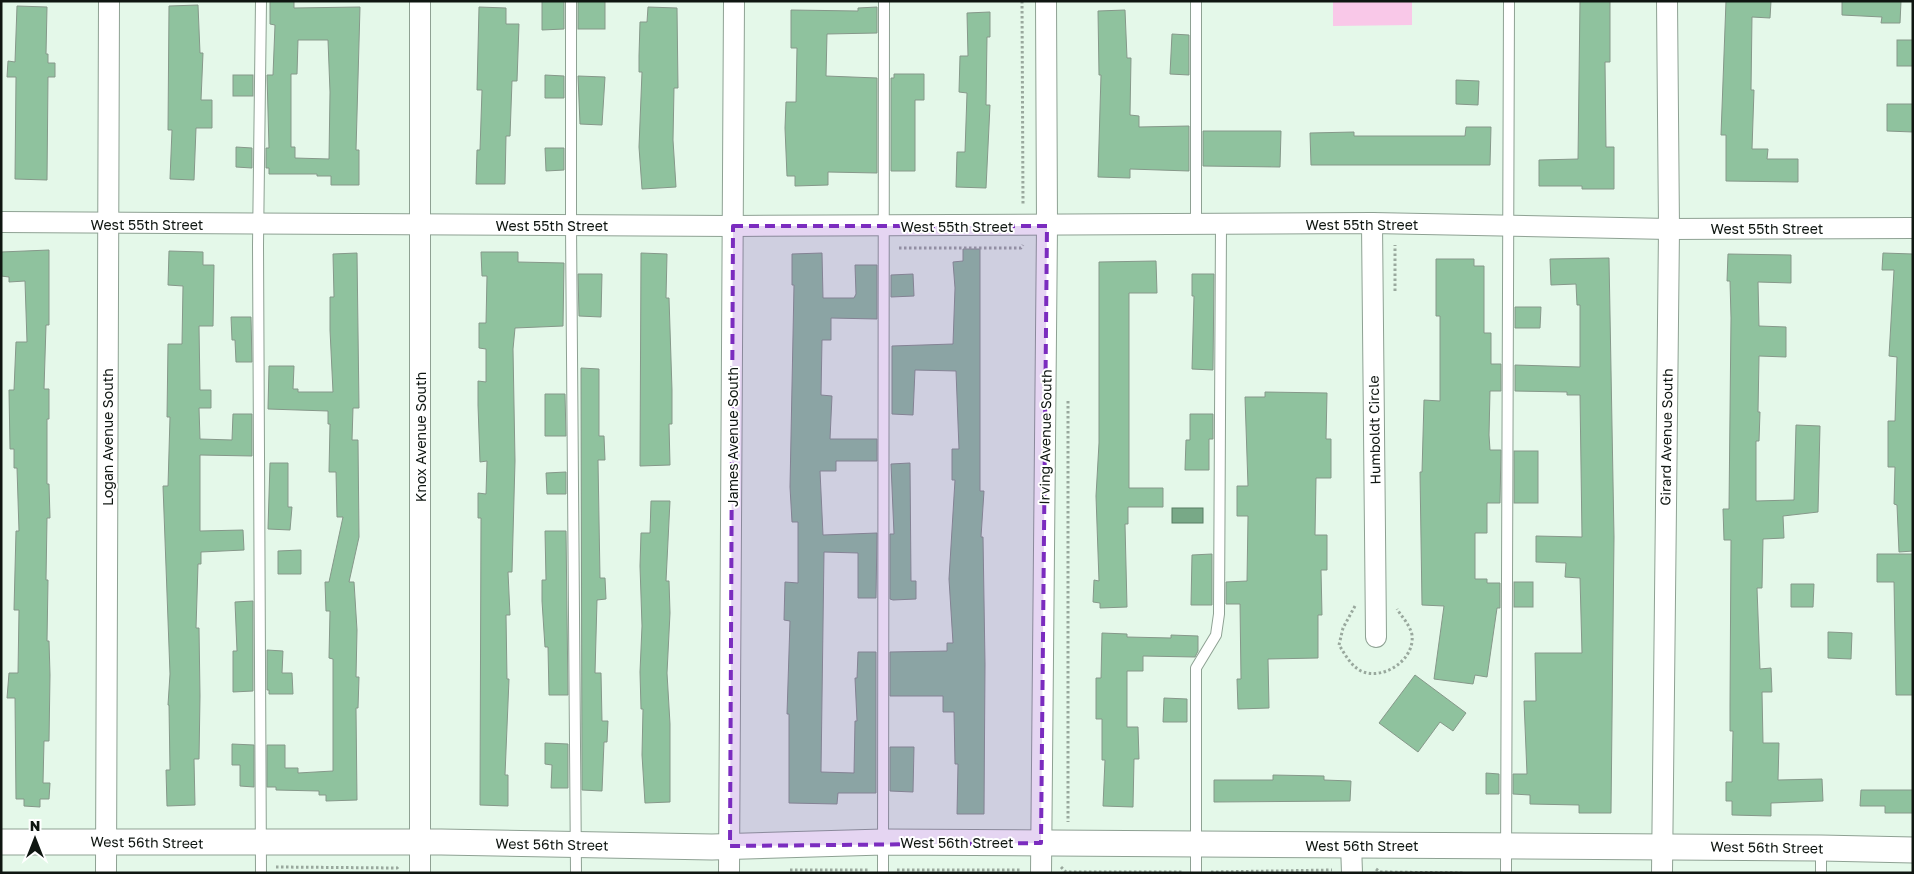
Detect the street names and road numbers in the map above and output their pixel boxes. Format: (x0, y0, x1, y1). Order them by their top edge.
street label: West 55th Street (91, 216, 203, 233)
street label: West 55th Street (1306, 216, 1418, 233)
street label: West 55th Street (496, 217, 608, 234)
street label: West 55th Street (901, 218, 1013, 235)
street label: West 55th Street (1711, 220, 1823, 237)
street label: James Avenue South (724, 367, 741, 507)
street label: Logan Avenue South (99, 368, 116, 506)
street label: Girard Avenue South (1656, 368, 1676, 506)
street label: Irving Avenue South (1035, 369, 1055, 505)
street label: Knox Avenue South (412, 372, 429, 502)
street label: Humboldt Circle (1365, 375, 1383, 485)
street label: West 56th Street (90, 833, 204, 851)
street label: West 56th Street (900, 834, 1014, 851)
street label: West 56th Street (495, 835, 609, 853)
street label: West 56th Street (1305, 837, 1419, 854)
street label: West 56th Street (1710, 838, 1824, 856)

